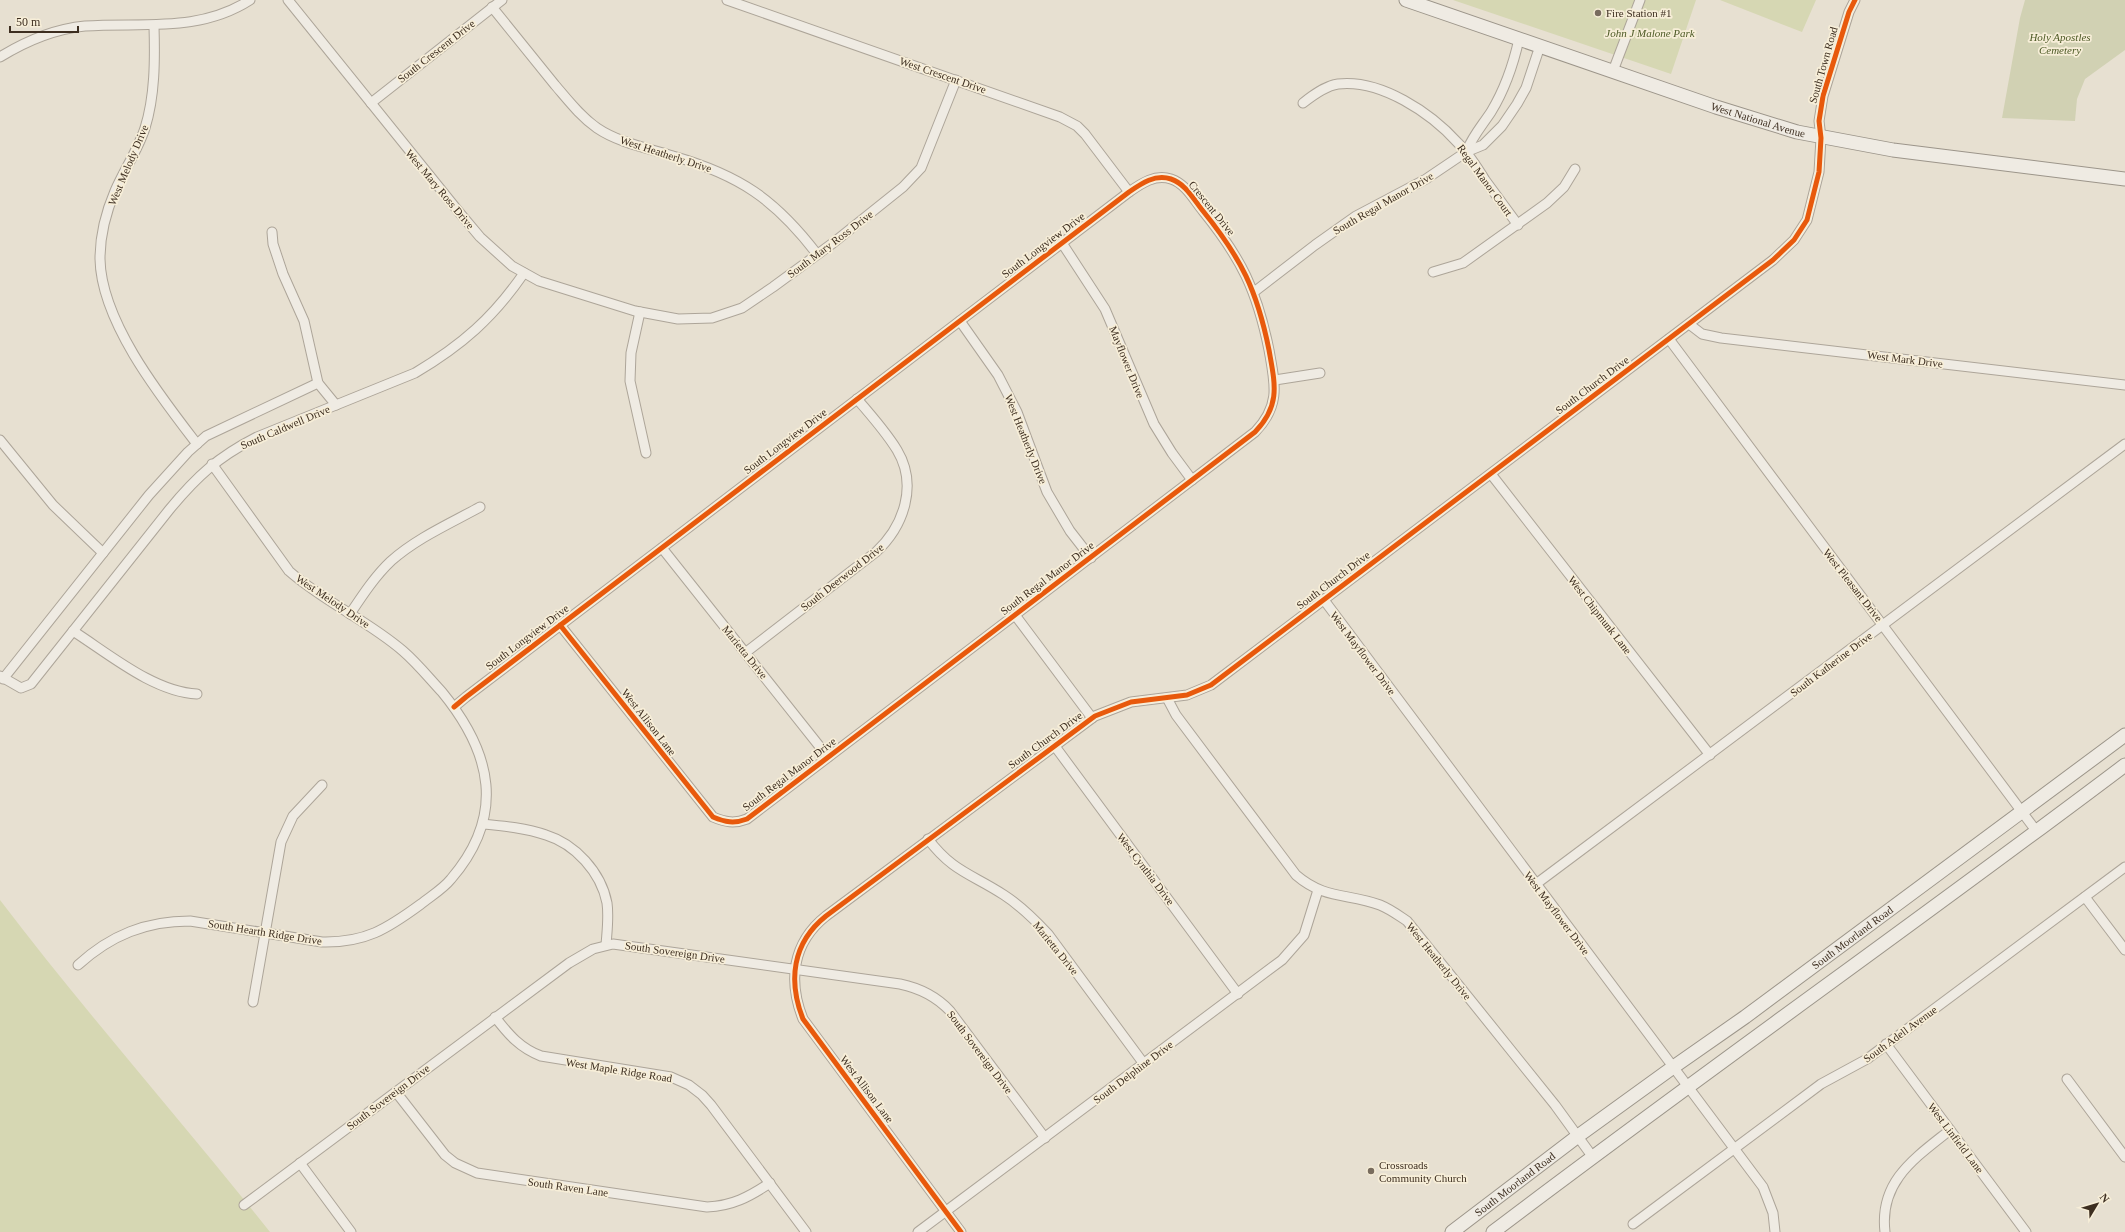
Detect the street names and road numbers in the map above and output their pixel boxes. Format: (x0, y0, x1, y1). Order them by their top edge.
street label: South Crescent Drive (395, 17, 477, 85)
street label: South Town Road (1806, 25, 1840, 105)
street label: West Crescent Drive (898, 55, 988, 95)
street label: West National Avenue (1709, 100, 1806, 139)
street label: West Melody Drive (106, 123, 150, 207)
street label: West Heatherly Drive (619, 134, 713, 175)
street label: Regal Manor Court (1455, 142, 1515, 218)
street label: West Mary Ross Drive (403, 147, 477, 231)
street label: South Regal Manor Drive (1331, 169, 1435, 237)
street label: Crescent Drive (1186, 178, 1238, 238)
street label: South Mary Ross Drive (785, 208, 875, 280)
street label: South Longview Drive (999, 210, 1087, 280)
street label: Mayflower Drive (1107, 324, 1147, 400)
street label: West Mark Drive (1867, 348, 1944, 370)
street label: South Church Drive (1553, 353, 1631, 416)
street label: West Heatherly Drive (1003, 392, 1050, 486)
street label: South Caldwell Drive (239, 403, 332, 451)
street label: South Longview Drive (741, 406, 829, 476)
street label: South Regal Manor Drive (998, 539, 1096, 617)
street label: South Deerwood Drive (798, 541, 886, 613)
street label: West Pleasant Drive (1821, 546, 1885, 624)
street label: South Church Drive (1294, 548, 1372, 611)
street label: West Melody Drive (294, 572, 372, 630)
street label: West Chipmunk Lane (1566, 574, 1634, 656)
street label: South Longview Drive (483, 602, 571, 672)
street label: West Mayflower Drive (1328, 609, 1398, 697)
street label: Marietta Drive (720, 623, 770, 681)
street label: South Katherine Drive (1788, 629, 1874, 699)
street label: West Allison Lane (619, 686, 679, 758)
street label: South Church Drive (1006, 709, 1084, 771)
street label: South Regal Manor Drive (740, 735, 838, 813)
street label: West Cynthia Drive (1115, 831, 1177, 907)
street label: West Mayflower Drive (1522, 869, 1592, 957)
street label: South Moorland Road (1809, 903, 1895, 971)
street label: South Hearth Ridge Drive (207, 917, 323, 947)
street label: Marietta Drive (1031, 919, 1081, 977)
street label: West Heatherly Drive (1404, 920, 1474, 1002)
street label: South Sovereign Drive (624, 939, 726, 965)
street label: South Adell Avenue (1861, 1003, 1939, 1065)
street label: South Sovereign Drive (945, 1008, 1015, 1096)
street label: South Delphine Drive (1091, 1038, 1175, 1106)
street label: West Allison Lane (838, 1053, 896, 1125)
street label: West Maple Ridge Road (565, 1056, 674, 1084)
street label: South Sovereign Drive (344, 1062, 432, 1132)
street label: West Linfield Lane (1926, 1101, 1986, 1176)
street label: South Moorland Road (1472, 1149, 1558, 1219)
street label: South Raven Lane (527, 1175, 609, 1199)

